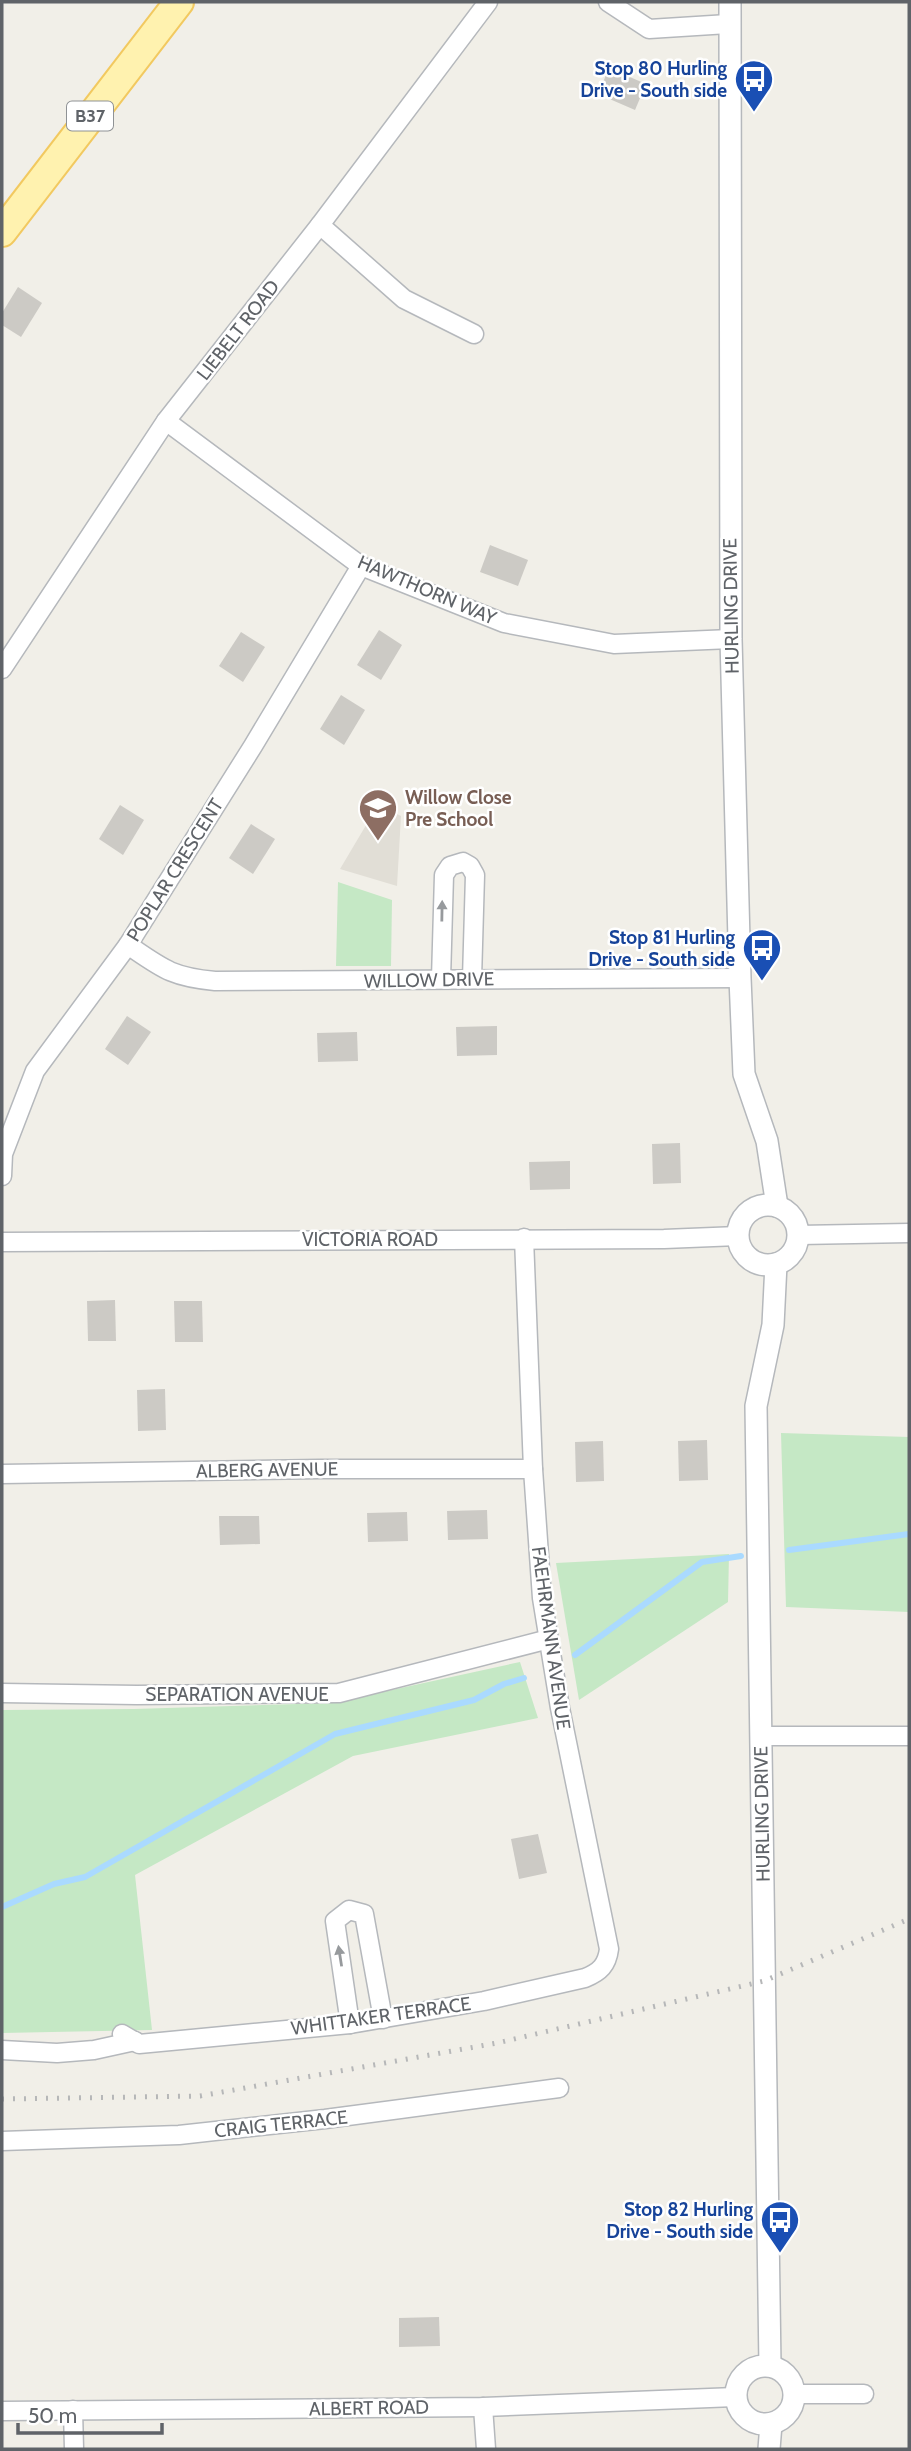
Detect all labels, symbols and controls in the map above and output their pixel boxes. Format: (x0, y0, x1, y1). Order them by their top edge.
place label: Stop 80 Hurling Drive - South side (580, 57, 727, 102)
bus stop icon: Stop 80 Hurling Drive - South side (733, 58, 775, 113)
road number: B37 (67, 102, 113, 131)
street label: LIEBELT ROAD (192, 275, 284, 385)
street label: HURLING DRIVE (718, 538, 744, 674)
street label: HAWTHORN WAY (354, 550, 500, 630)
place label: Willow Close Pre School (405, 786, 512, 831)
school or university icon: Willow Close Pre School (357, 787, 399, 842)
street label: POPLAR CRESCENT (122, 794, 228, 946)
one-way arrow (436, 900, 448, 922)
place label: Stop 81 Hurling Drive - South side (588, 926, 735, 971)
bus stop icon: Stop 81 Hurling Drive - South side (741, 927, 783, 982)
street label: WILLOW DRIVE (364, 967, 494, 993)
street label: VICTORIA ROAD (302, 1228, 438, 1251)
street label: ALBERG AVENUE (196, 1457, 338, 1483)
street label: FAEHRMANN AVENUE (527, 1545, 575, 1731)
street label: SEPARATION AVENUE (145, 1683, 329, 1706)
street label: HURLING DRIVE (749, 1746, 775, 1882)
one-way arrow (334, 1945, 345, 1967)
street label: WHITTAKER TERRACE (290, 1992, 472, 2040)
street label: CRAIG TERRACE (213, 2106, 349, 2142)
place label: Stop 82 Hurling Drive - South side (606, 2198, 753, 2243)
bus stop icon: Stop 82 Hurling Drive - South side (759, 2199, 801, 2254)
scale bar (18, 2392, 161, 2436)
street label: ALBERT ROAD (309, 2395, 429, 2421)
text: 50 m (28, 2403, 77, 2428)

